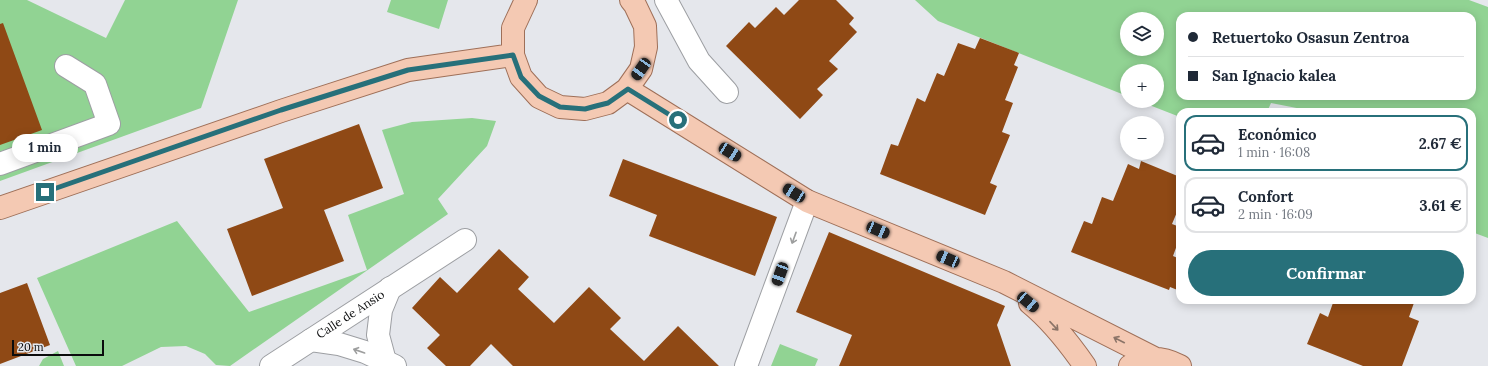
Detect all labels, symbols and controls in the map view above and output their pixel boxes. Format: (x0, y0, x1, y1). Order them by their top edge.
map controls (1120, 12, 1164, 160)
button: layers (1120, 12, 1164, 56)
text: Retuertoko Osasun Zentroa (1212, 28, 1409, 47)
car (629, 56, 653, 82)
button: + (1120, 64, 1164, 108)
text: San Ignacio kalea (1212, 66, 1336, 85)
route start (669, 111, 687, 129)
button: − (1120, 116, 1164, 160)
icon: car (1190, 125, 1226, 161)
text: Económico (1238, 125, 1317, 144)
callout: 1 min (12, 134, 78, 162)
text: 2.67 € (1419, 134, 1462, 153)
text: 1 min (28, 139, 62, 156)
car (717, 141, 743, 163)
text: 1 min · 16:08 (1238, 144, 1310, 161)
car (781, 182, 807, 204)
route end (36, 183, 54, 201)
icon: car (1190, 187, 1226, 223)
text: Confort (1238, 187, 1294, 206)
text: 3.61 € (1419, 196, 1462, 215)
text: 2 min · 16:09 (1238, 206, 1313, 223)
car (865, 220, 891, 240)
one-way arrow (789, 231, 797, 243)
car (935, 249, 961, 269)
button: Confirmar (1188, 250, 1464, 296)
car (770, 261, 790, 287)
street label: Calle de Ansio (313, 286, 387, 342)
car (1015, 290, 1041, 314)
one-way arrow (1049, 321, 1059, 331)
one-way arrow (1113, 336, 1125, 344)
scale bar (12, 338, 104, 357)
text: 20 m (18, 340, 43, 354)
one-way arrow (354, 346, 366, 354)

